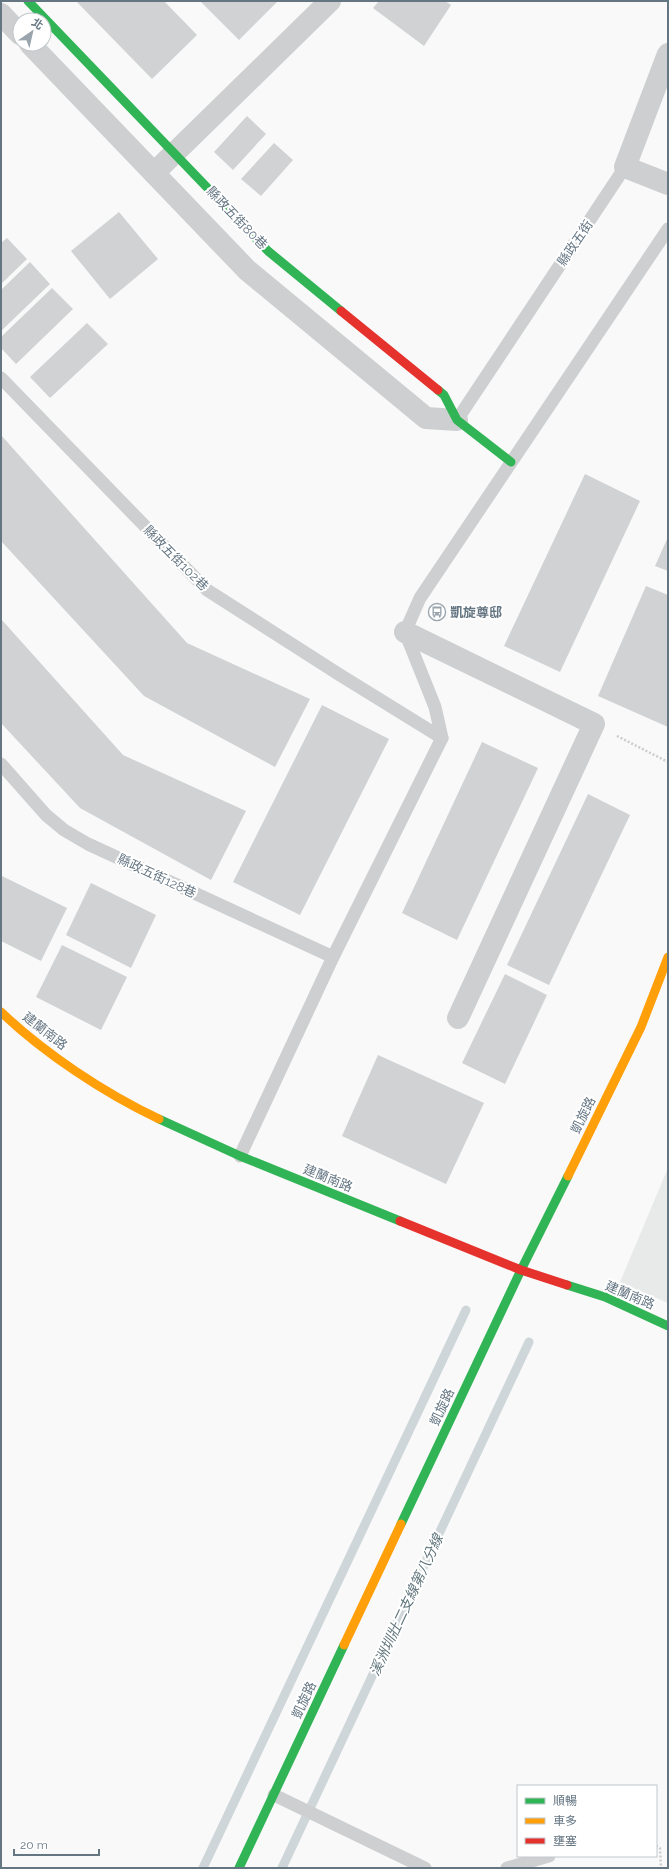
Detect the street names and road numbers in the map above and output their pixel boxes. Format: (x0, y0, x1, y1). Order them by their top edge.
street label: 縣政五街80巷 (204, 184, 270, 252)
street label: 縣政五街 (554, 217, 596, 269)
street label: 縣政五街102巷 (141, 523, 211, 593)
street label: 縣政五街128巷 (115, 851, 199, 901)
street label: 建蘭南路 (20, 1009, 70, 1053)
street label: 凱旋路 (568, 1094, 598, 1136)
street label: 建蘭南路 (301, 1161, 355, 1195)
street label: 建蘭南路 (603, 1278, 657, 1312)
street label: 凱旋路 (427, 1386, 457, 1428)
street label: 凱旋路 (289, 1679, 319, 1721)

